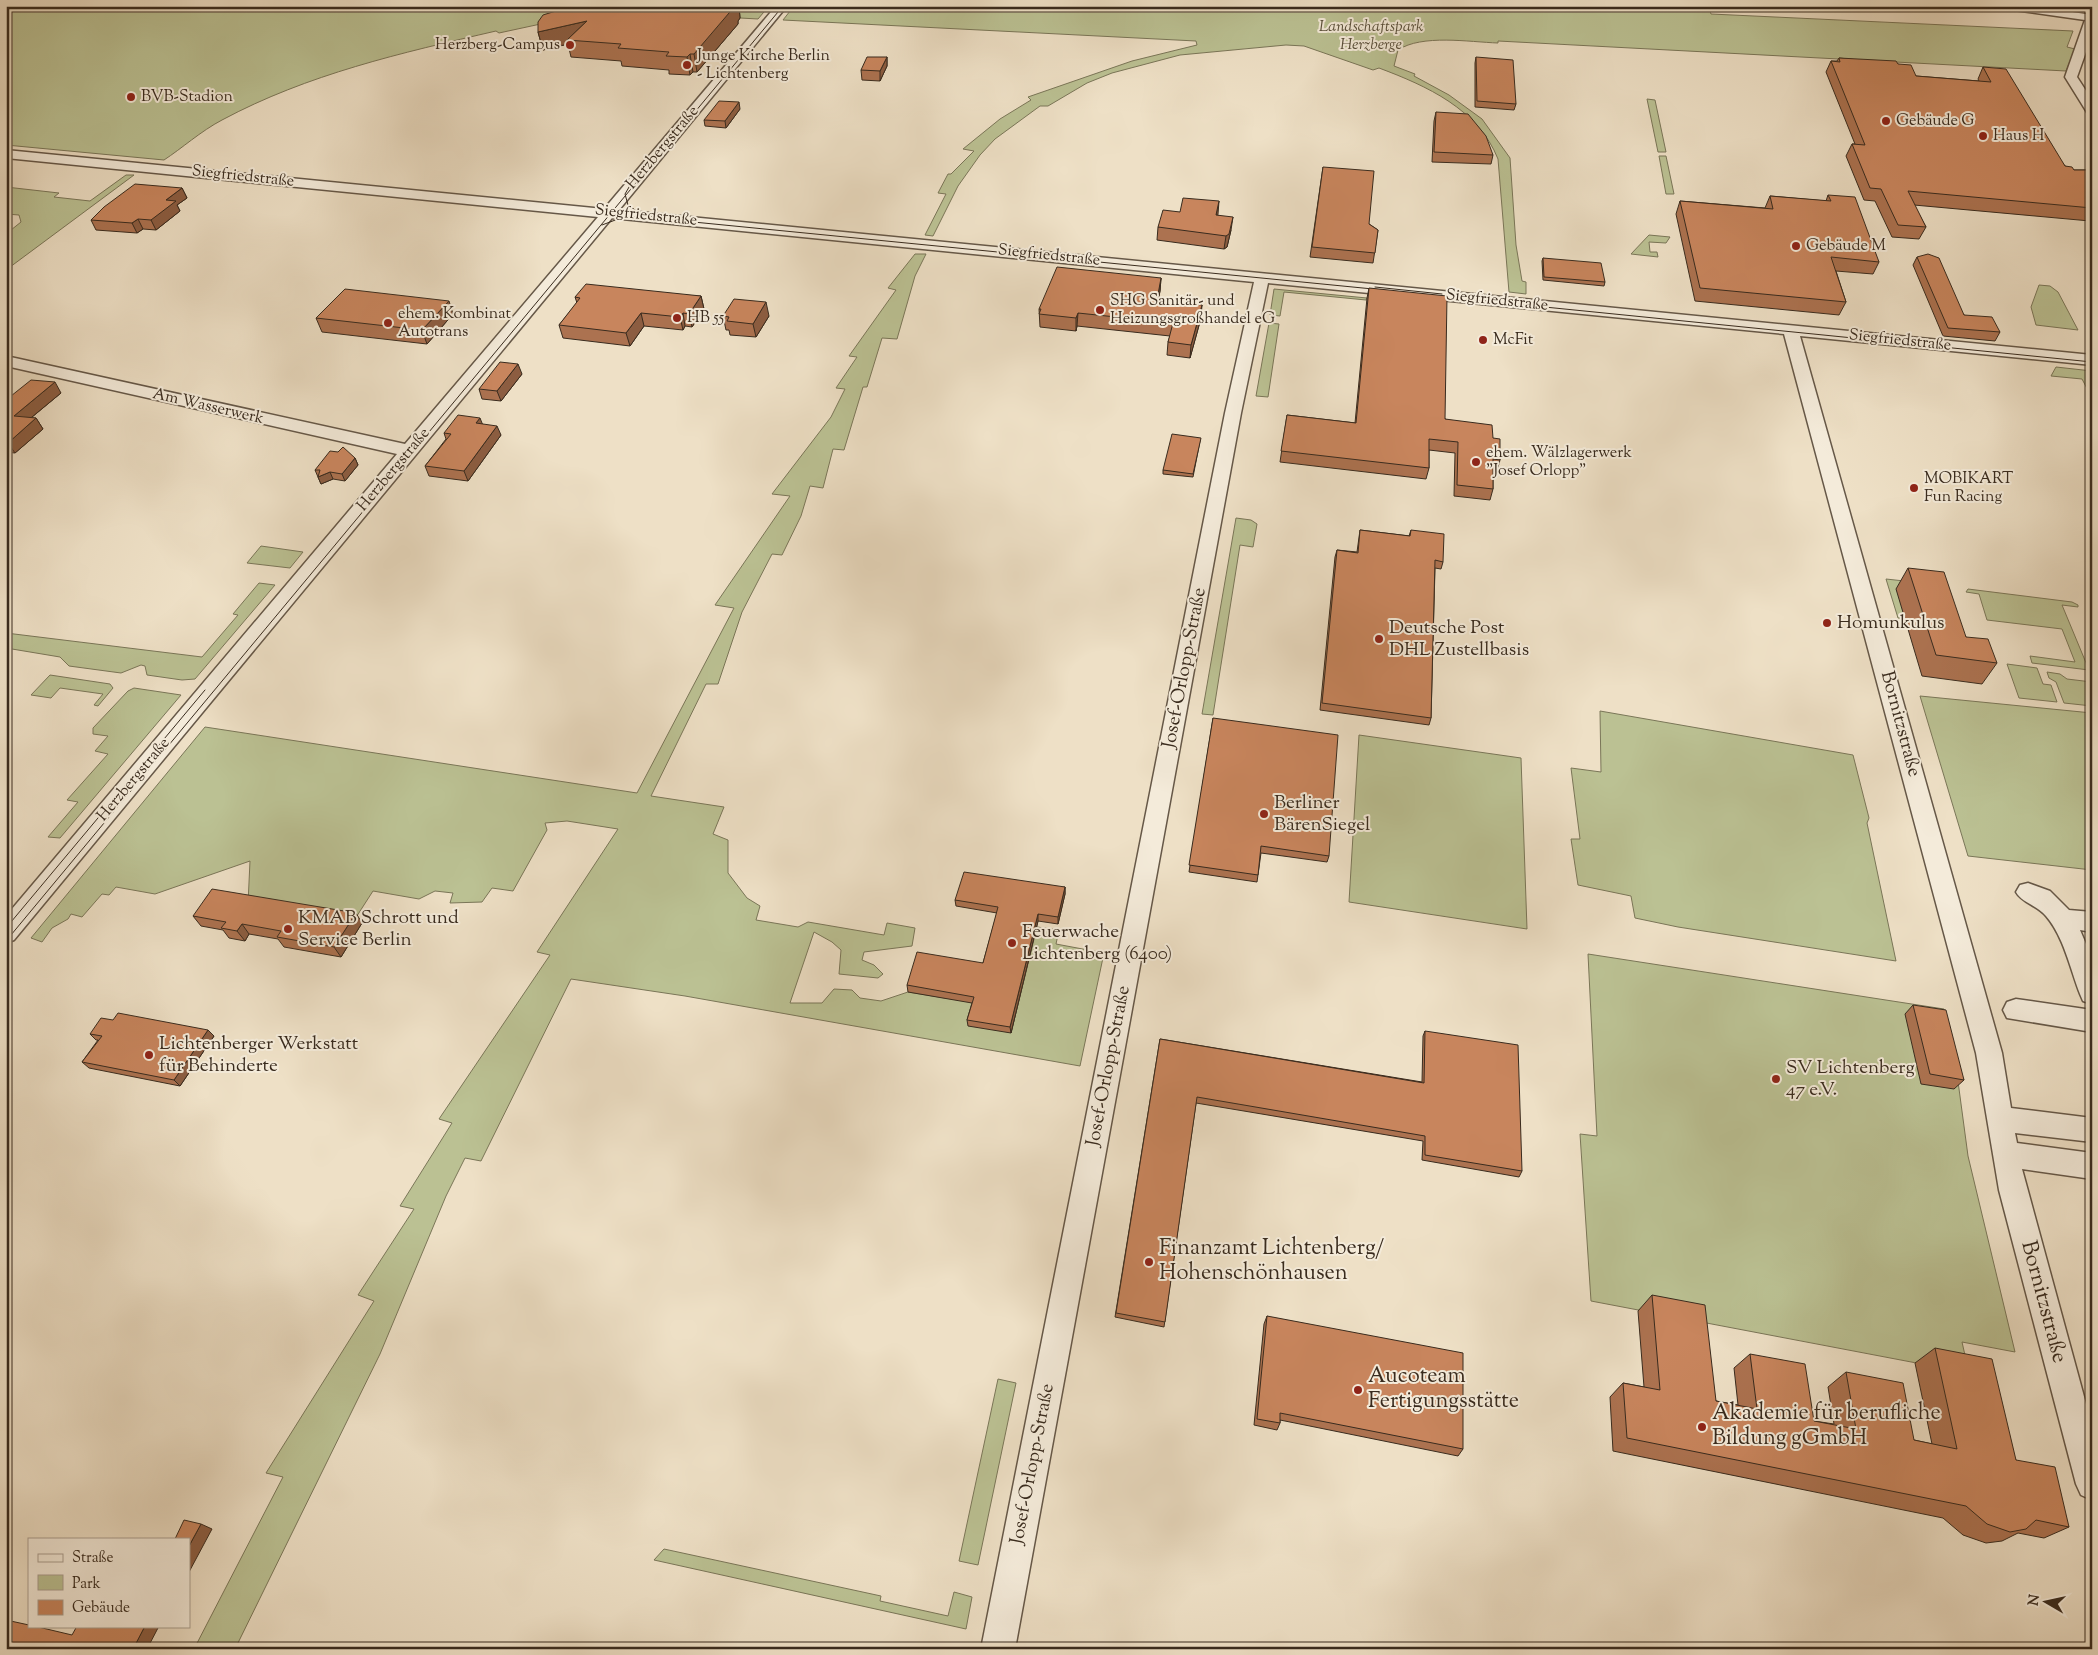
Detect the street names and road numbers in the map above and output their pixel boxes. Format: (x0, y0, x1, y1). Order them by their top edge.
street label: Herzbergstraße (621, 101, 705, 195)
street label: Siegfriedstraße (191, 160, 295, 194)
street label: Siegfriedstraße (594, 199, 698, 233)
street label: Siegfriedstraße (997, 239, 1101, 273)
street label: Siegfriedstraße (1445, 284, 1549, 318)
street label: Siegfriedstraße (1848, 324, 1952, 358)
street label: Am Wasserwerk (150, 383, 266, 431)
street label: Herzbergstraße (352, 423, 436, 517)
street label: Josef-Orlopp-Straße (1156, 585, 1214, 752)
street label: Bornitzstraße (1873, 668, 1927, 780)
street label: Herzbergstraße (92, 733, 176, 827)
street label: Josef-Orlopp-Straße (1080, 983, 1138, 1150)
street label: Bornitzstraße (2011, 1237, 2075, 1367)
street label: Josef-Orlopp-Straße (1004, 1381, 1062, 1548)

